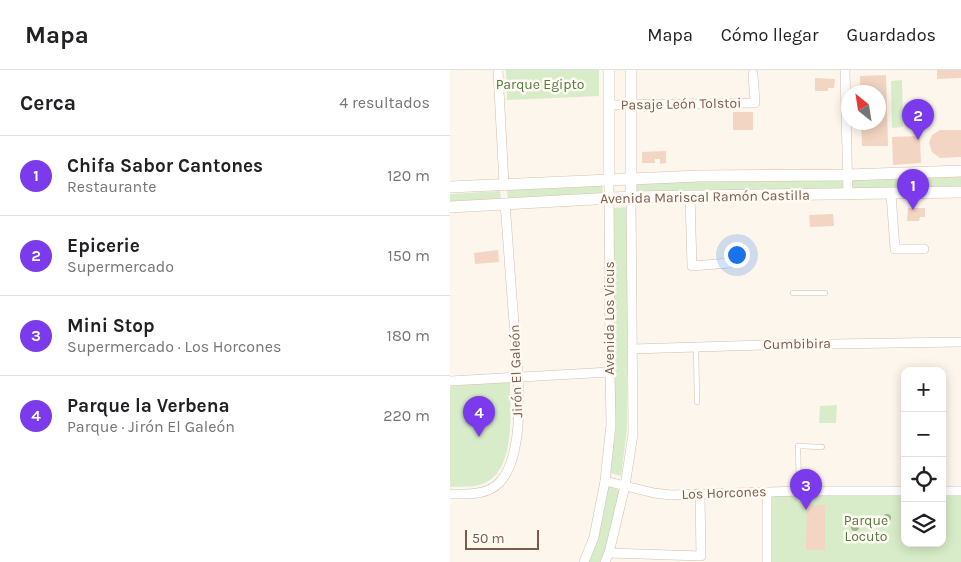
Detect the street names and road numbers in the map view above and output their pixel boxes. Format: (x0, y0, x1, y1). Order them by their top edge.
street label: Pasaje León Tolstoi (621, 94, 741, 114)
street label: Avenida Mariscal Ramón Castilla (600, 187, 810, 207)
street label: Avenida Los Vicus (601, 261, 618, 375)
street label: Jirón El Galeón (506, 324, 526, 418)
street label: Cumbibira (763, 335, 831, 353)
street label: Los Horcones (681, 483, 767, 503)

